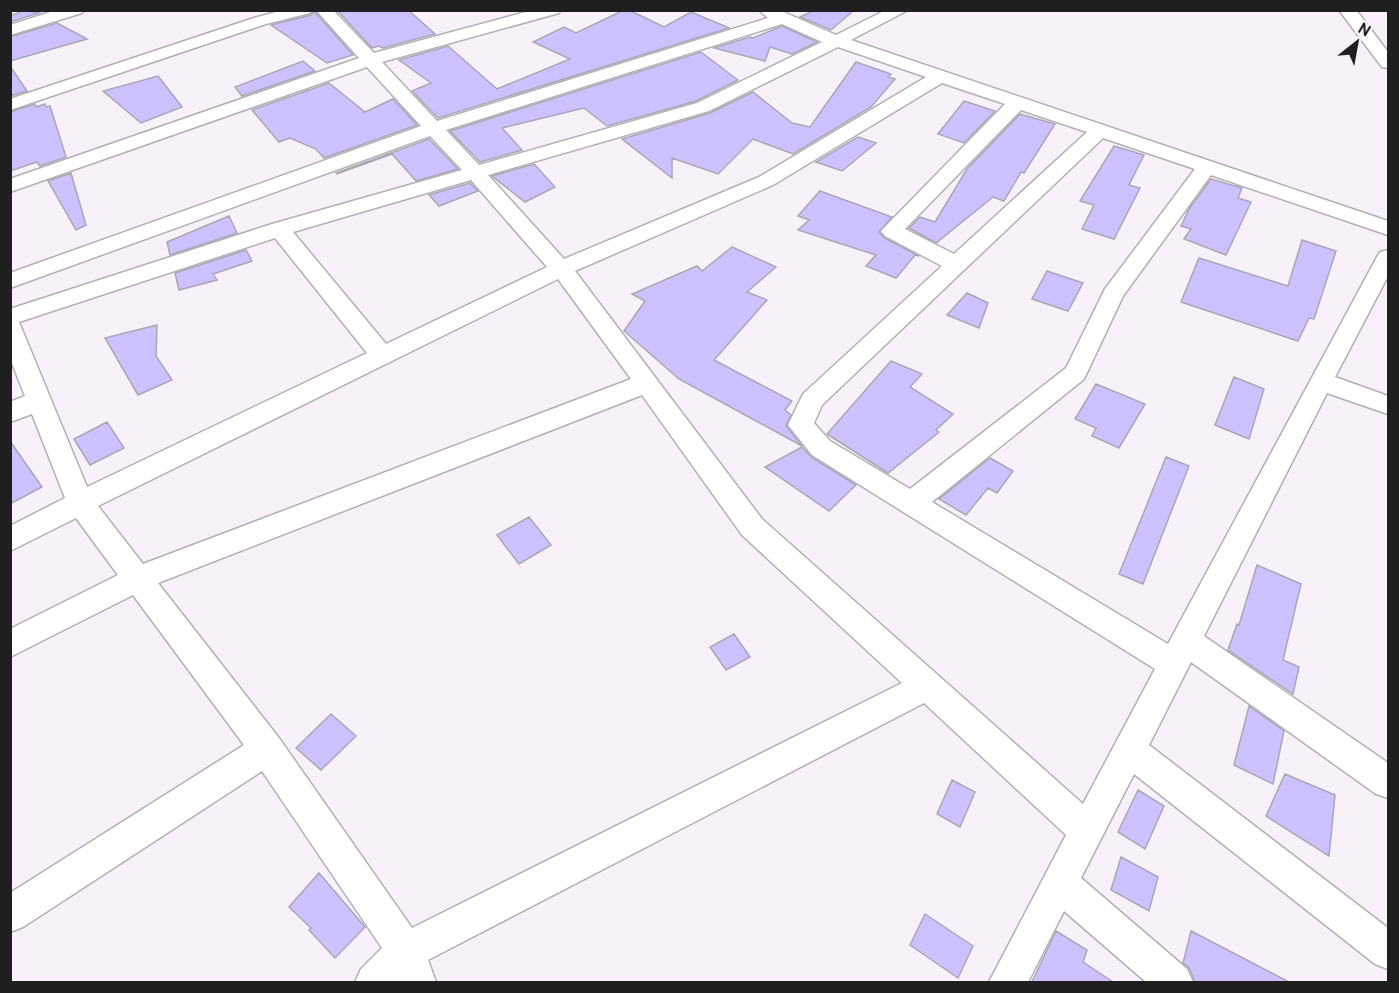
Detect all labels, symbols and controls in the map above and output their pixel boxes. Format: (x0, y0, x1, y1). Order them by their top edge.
north arrow (1327, 12, 1387, 72)
text: N (1354, 19, 1374, 42)

